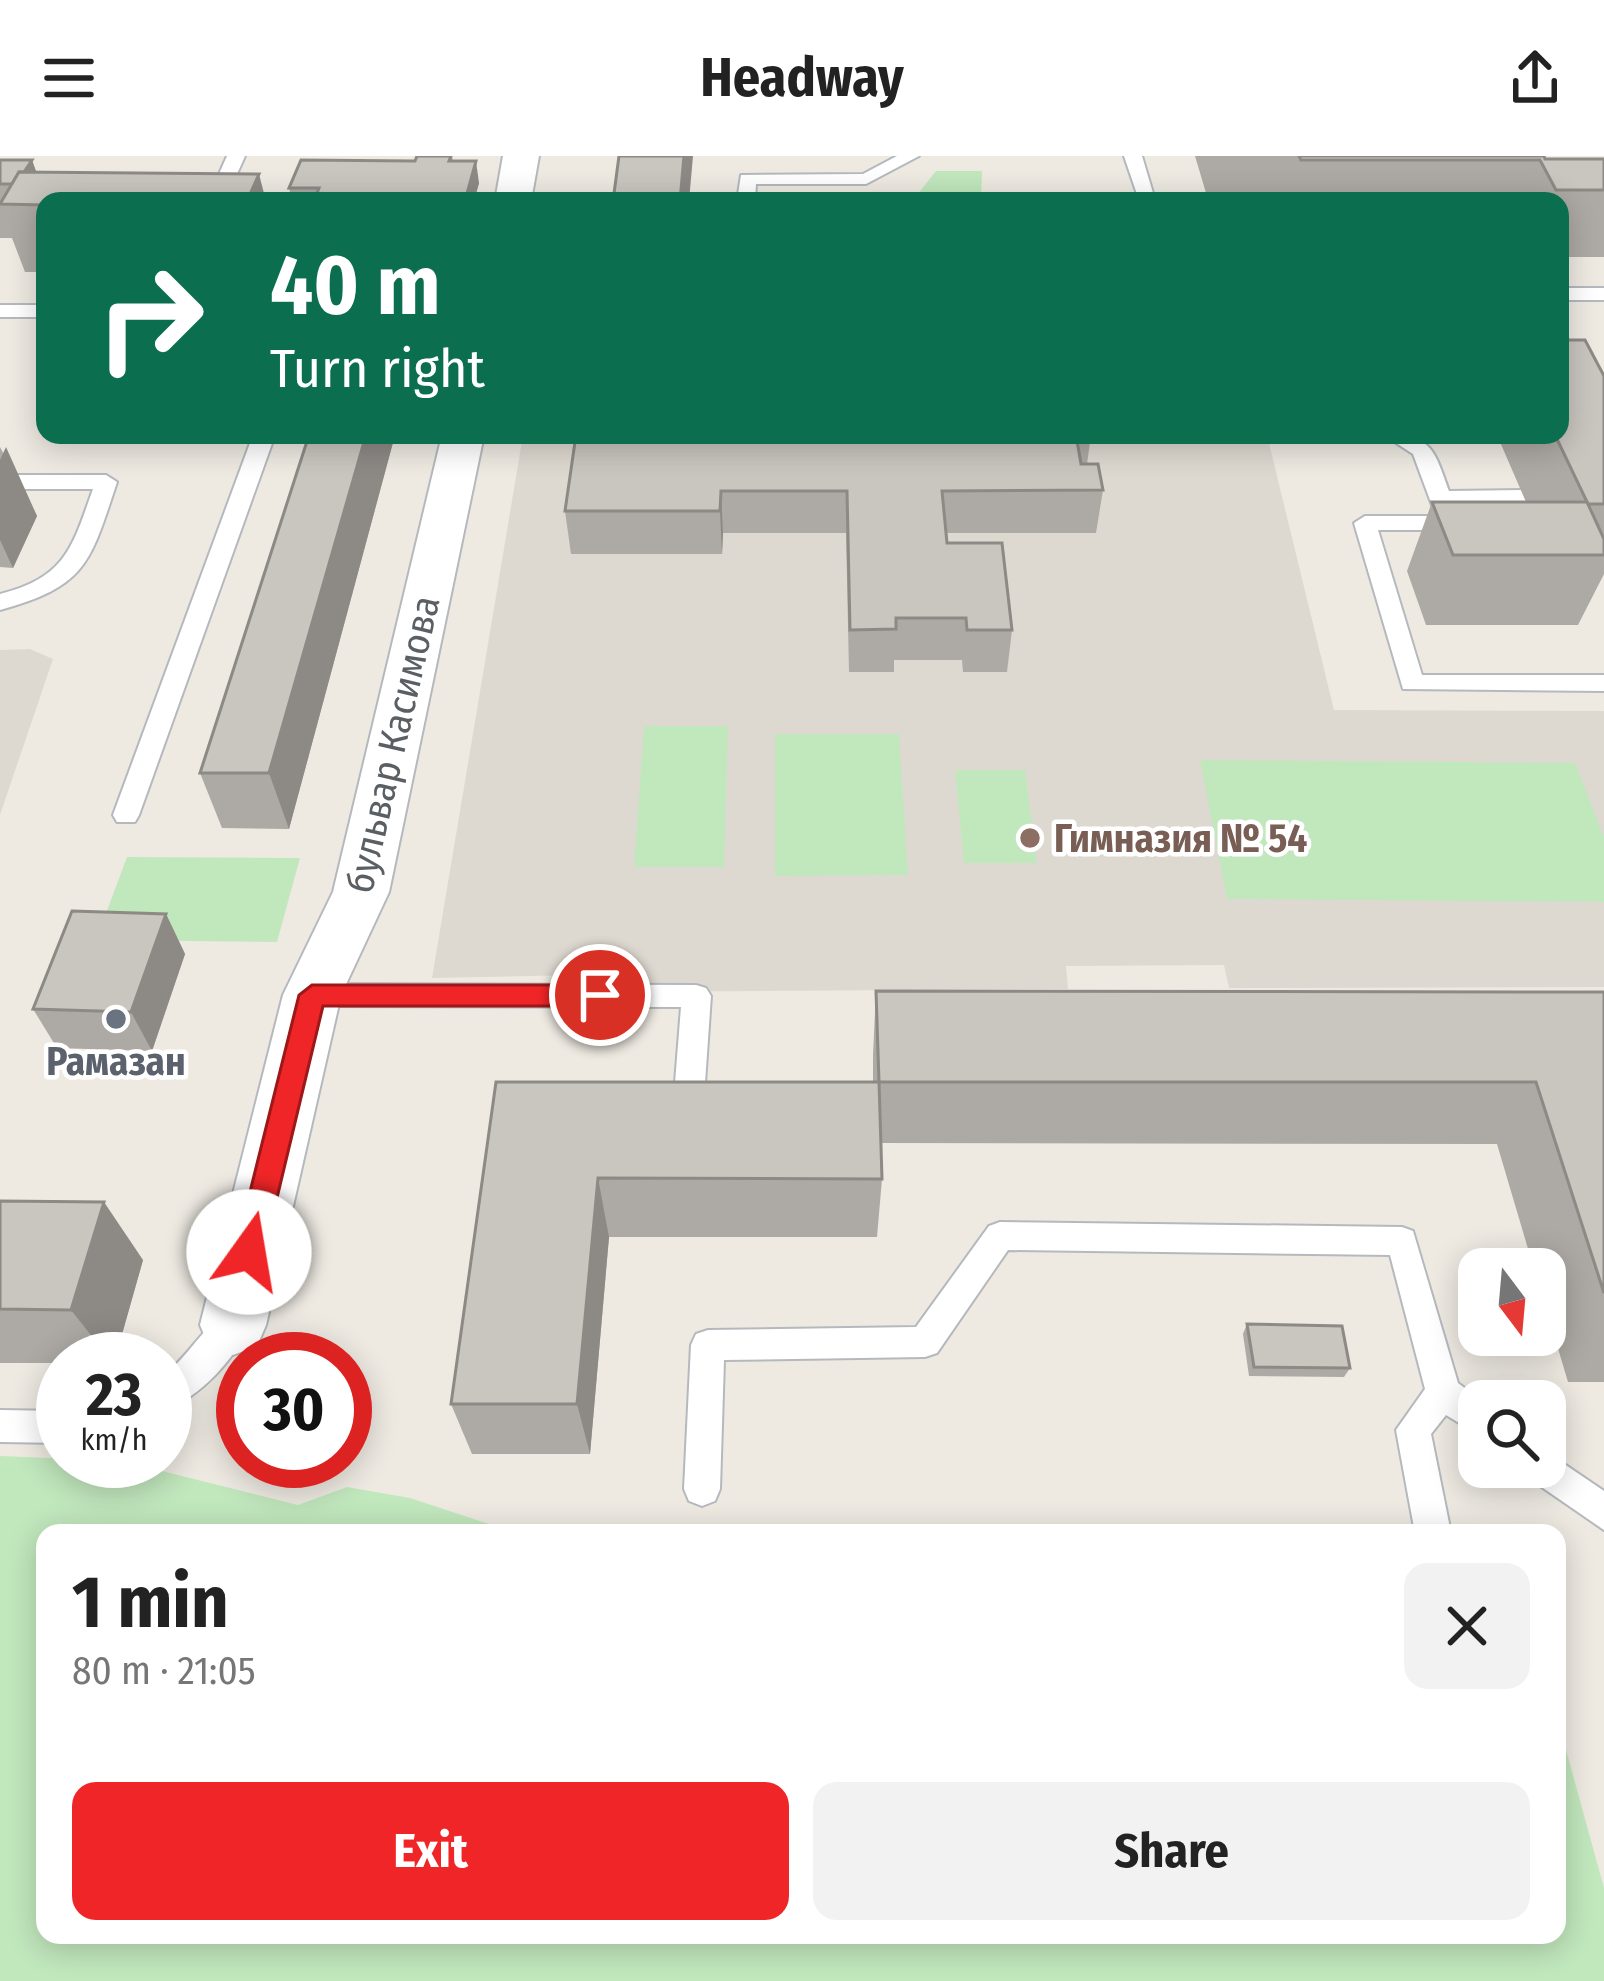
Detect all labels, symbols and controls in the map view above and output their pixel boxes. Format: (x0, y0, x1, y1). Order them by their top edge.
icon: menu (36, 45, 102, 111)
icon: share (1502, 45, 1568, 111)
text: Headway (700, 46, 904, 110)
text: 40 m (270, 235, 441, 336)
icon: right (72, 240, 228, 396)
text: Turn right (270, 337, 485, 401)
street label: бульвар Касимова (336, 591, 449, 897)
place label: Гимназия № 54 (1054, 816, 1307, 862)
marker: Гимназия № 54 (1017, 825, 1043, 851)
pin (549, 944, 651, 1046)
icon: arrive (567, 962, 633, 1028)
marker: Рамазан (103, 1006, 129, 1032)
place label: Рамазан (46, 1039, 186, 1085)
position arrow (186, 1189, 312, 1315)
north arrow (1458, 1248, 1566, 1356)
map controls (1458, 1248, 1566, 1488)
speed limit sign: 30 (216, 1332, 372, 1488)
text: 23 (86, 1359, 142, 1431)
button: search (1458, 1380, 1566, 1488)
text: km/h (81, 1422, 147, 1458)
text: 1 min (72, 1560, 229, 1646)
button: close (1404, 1563, 1530, 1689)
text: 80 m · 21:05 (72, 1648, 256, 1694)
button: Exit (72, 1782, 789, 1920)
button: Share (813, 1782, 1530, 1920)

